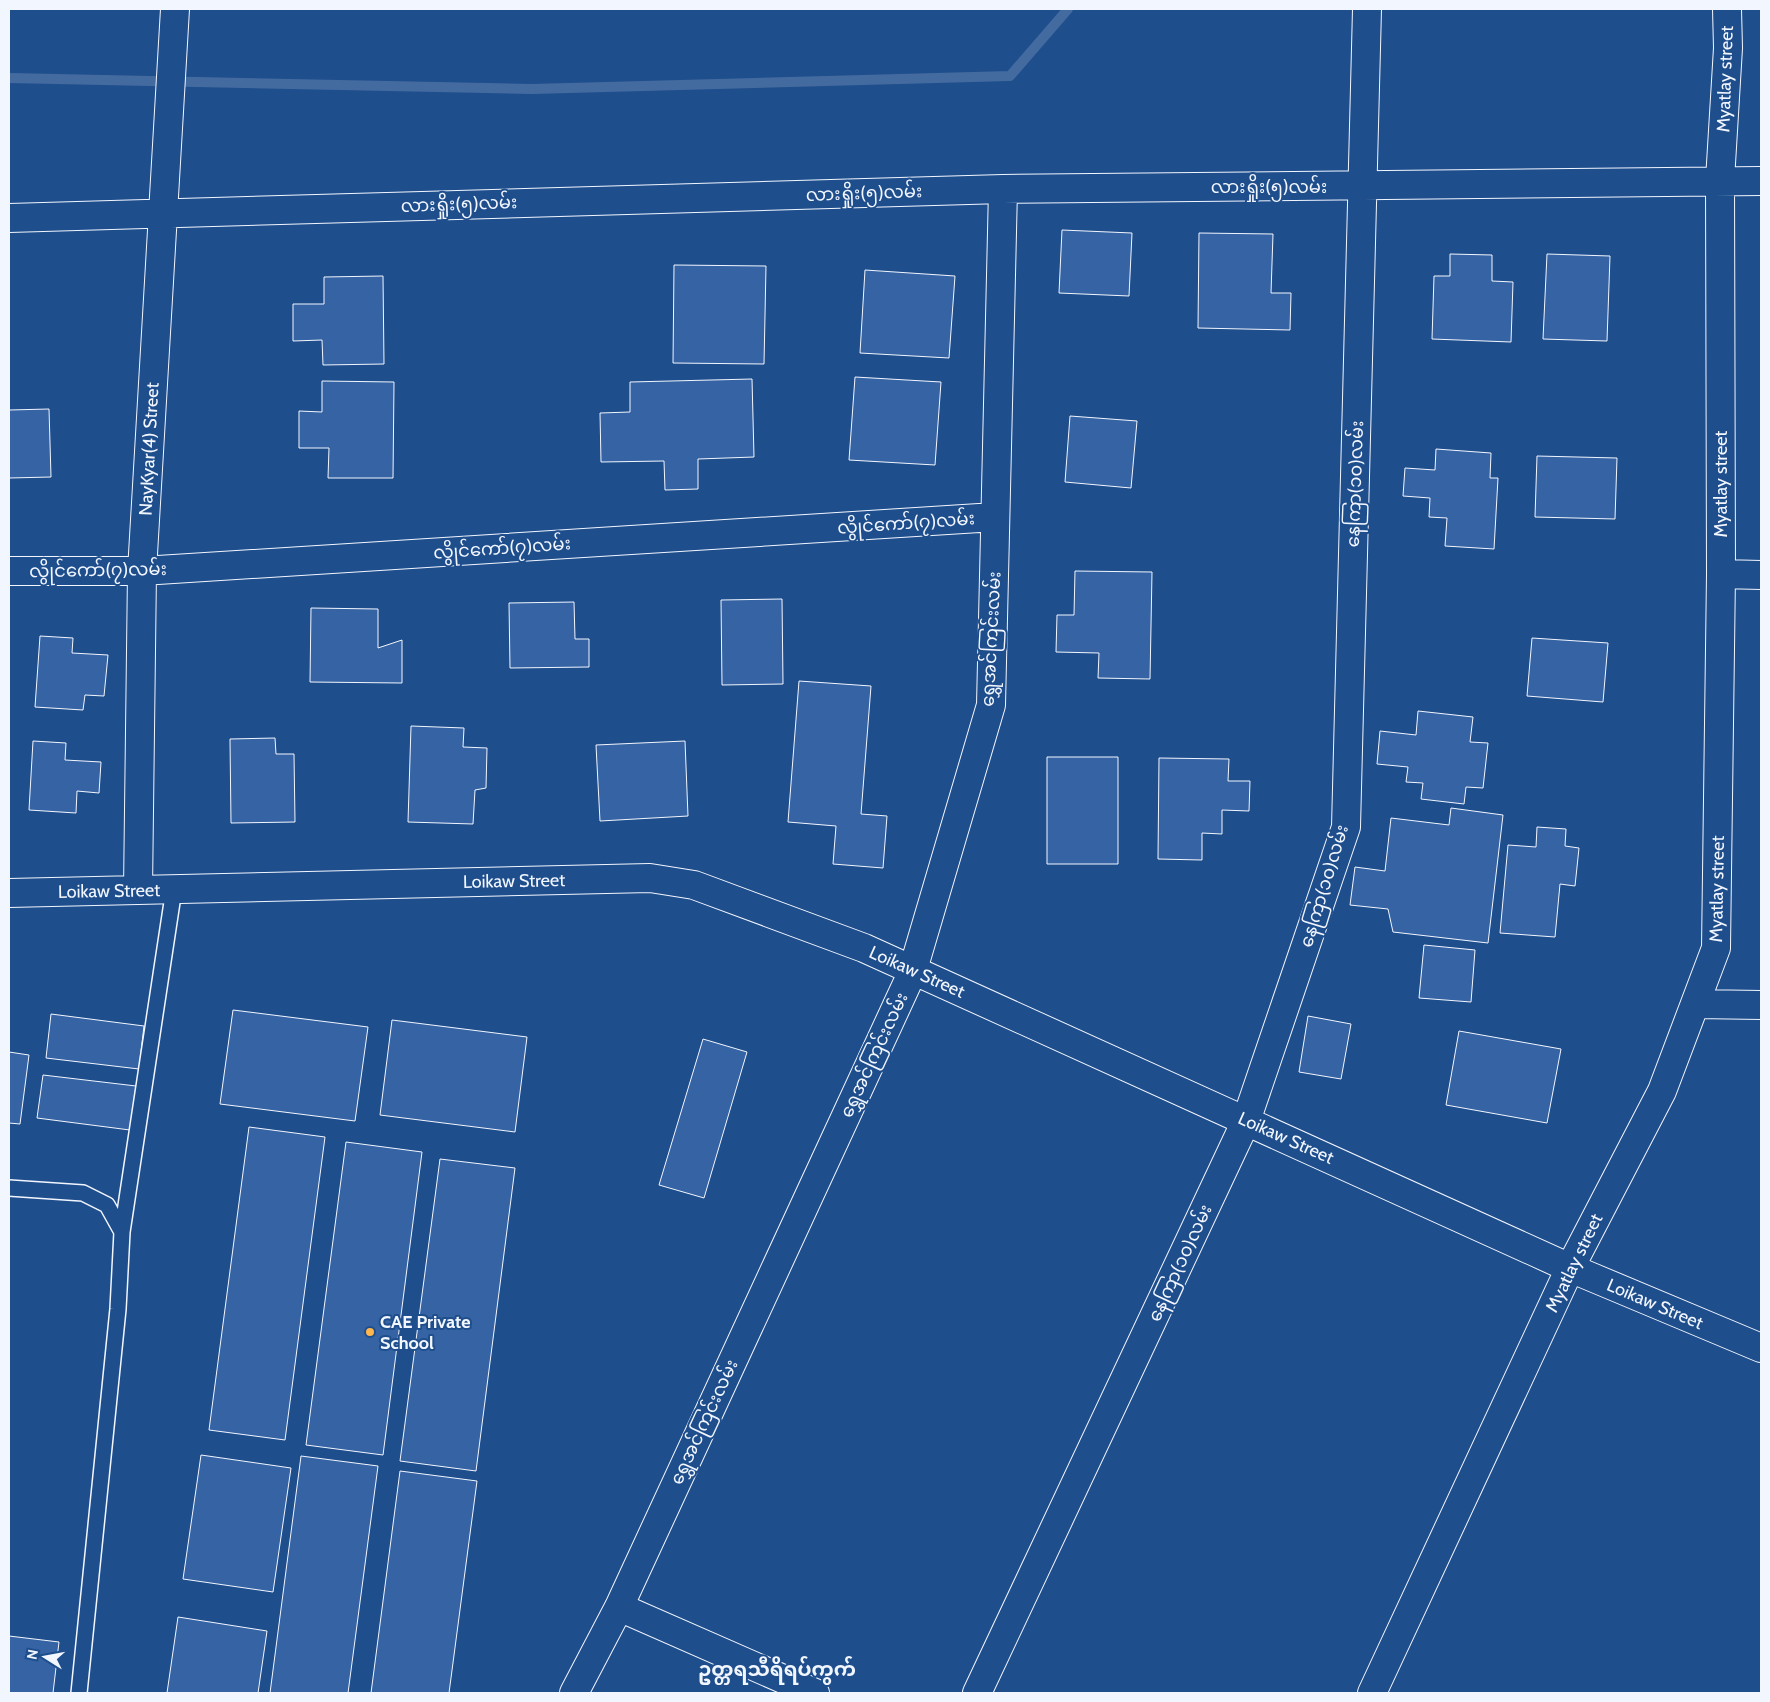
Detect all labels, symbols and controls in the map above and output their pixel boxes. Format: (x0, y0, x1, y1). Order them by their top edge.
street label: Myatlay street (1712, 25, 1738, 133)
street label: လားရှိုး(၅)လမ်း (1211, 173, 1327, 202)
street label: လားရှိုး(၅)လမ်း (805, 177, 923, 210)
street label: လားရှိုး(၅)လမ်း (400, 188, 518, 221)
street label: NayKyar(4) Street (135, 382, 163, 516)
street label: နေကြာ(၁၀)လမ်း (1340, 420, 1372, 548)
street label: Myatlay street (1710, 431, 1732, 537)
street label: လွိုင်ကော်(၇)လမ်း (836, 504, 976, 543)
street label: လွိုင်ကော်(၇)လမ်း (432, 529, 572, 568)
street label: လွိုင်ကော်(၇)လမ်း (29, 555, 167, 586)
street label: ရွှေအင်ကြင်းလမ်း (974, 571, 1010, 707)
street label: နေကြာ(၁၀)လမ်း (1293, 822, 1357, 951)
street label: Myatlay street (1705, 835, 1729, 943)
street label: Loikaw Street (463, 869, 565, 893)
street label: Loikaw Street (58, 879, 160, 903)
street label: Loikaw Street (866, 941, 968, 1003)
street label: ရွှေအင်ကြင်းလမ်း (834, 988, 916, 1123)
street label: Loikaw Street (1235, 1107, 1337, 1169)
street label: နေကြာ(၁၀)လမ်း (1141, 1200, 1220, 1327)
street label: Myatlay street (1541, 1210, 1607, 1316)
street label: Loikaw Street (1604, 1274, 1706, 1334)
place label: CAE Private School (380, 1311, 470, 1354)
marker: CAE Private School (364, 1326, 376, 1338)
street label: ရွှေအင်ကြင်းလမ်း (664, 1355, 746, 1490)
north arrow (20, 1632, 70, 1682)
text: N (22, 1648, 42, 1661)
district label: ဥတ္တရသီရိရပ်ကွက် (698, 1656, 856, 1685)

